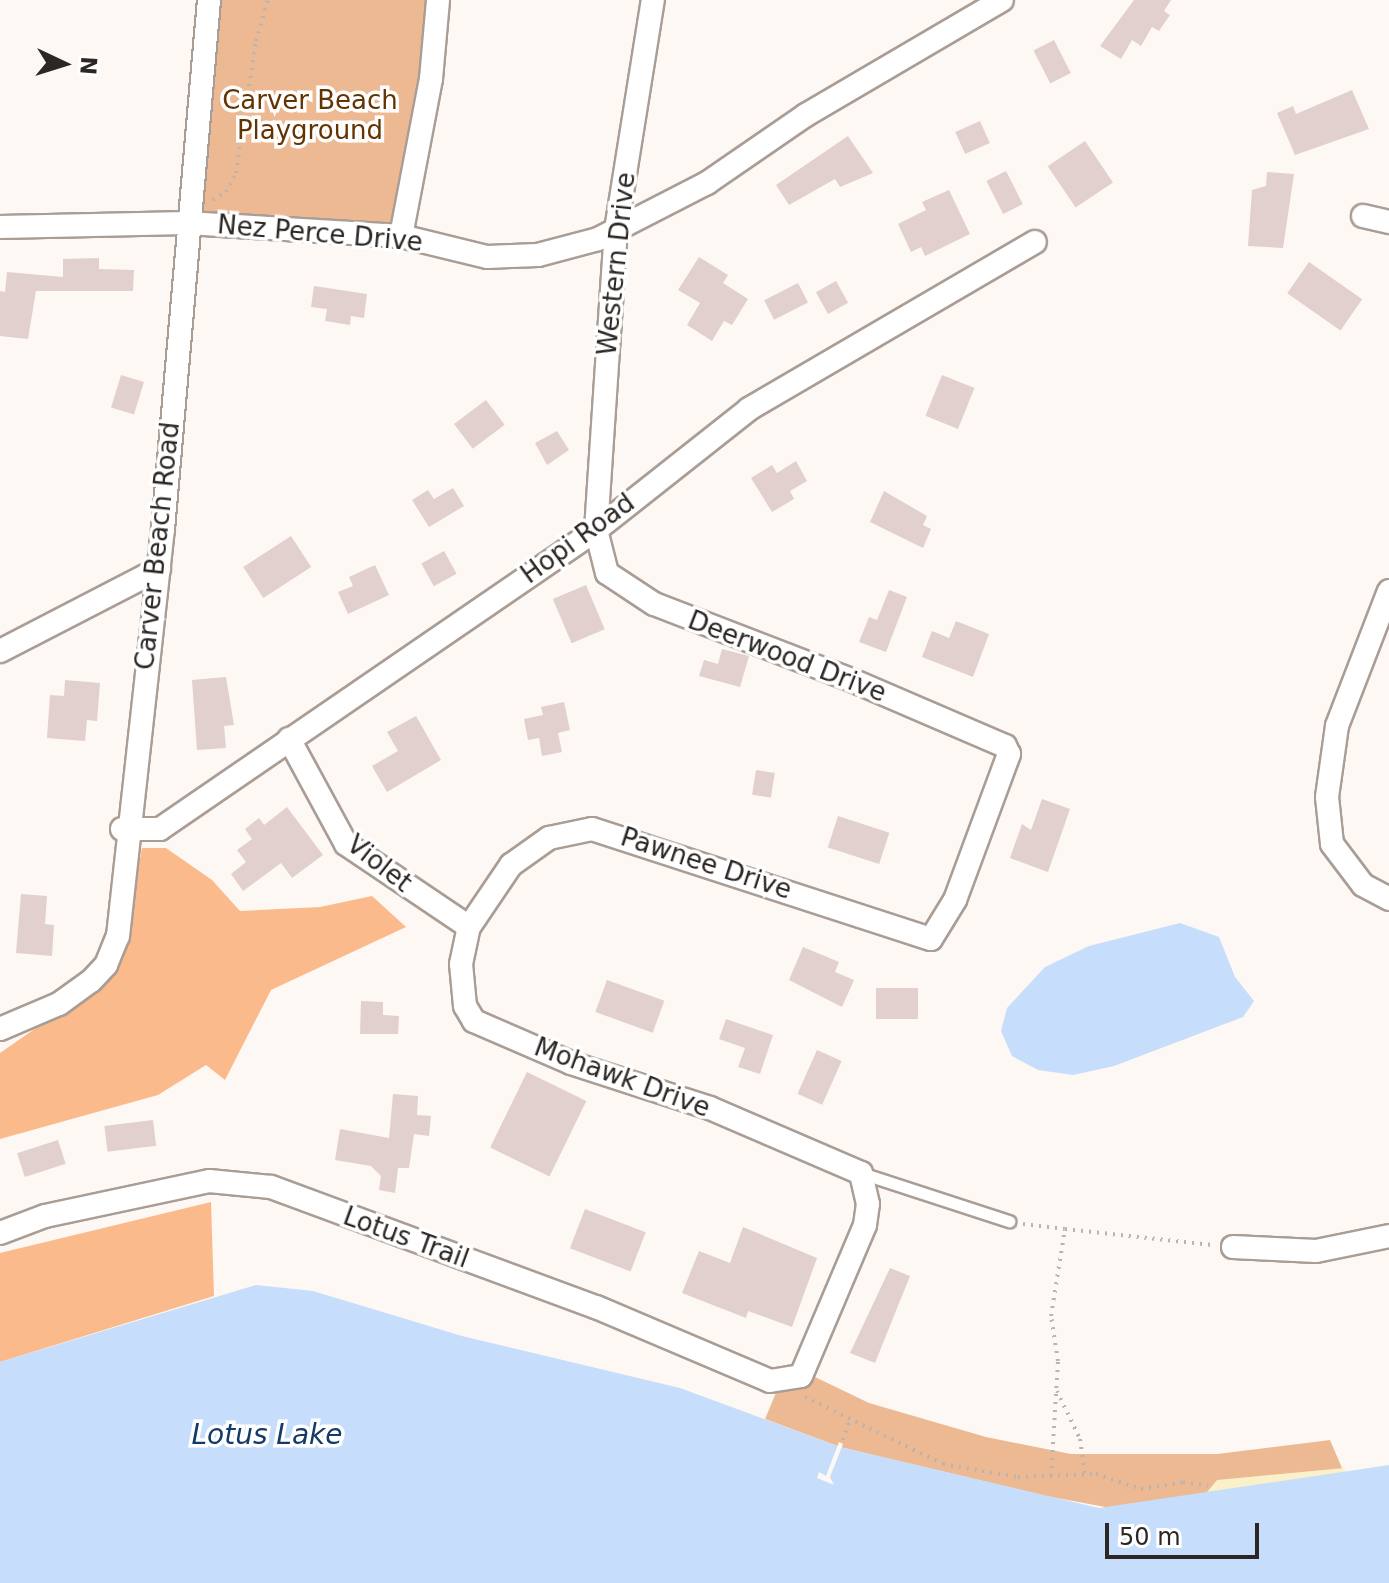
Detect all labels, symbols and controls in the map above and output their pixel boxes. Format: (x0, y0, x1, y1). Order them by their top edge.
north arrow (24, 24, 104, 104)
text: N (75, 56, 102, 76)
park label: Carver Beach Playground (222, 85, 398, 146)
street label: Western Drive (592, 171, 642, 357)
street label: Nez Perce Drive (216, 209, 424, 259)
street label: Carver Beach Road (129, 420, 187, 672)
street label: Hopi Road (515, 487, 641, 591)
street label: Deerwood Drive (683, 605, 891, 709)
street label: Pawnee Drive (617, 822, 795, 906)
street label: Violet (340, 829, 418, 899)
street label: Mohawk Drive (530, 1032, 714, 1124)
street label: Lotus Trail (339, 1201, 473, 1275)
water label: Lotus Lake (191, 1418, 343, 1452)
scale bar (1109, 1507, 1263, 1557)
text: 50 m (1119, 1523, 1181, 1551)

